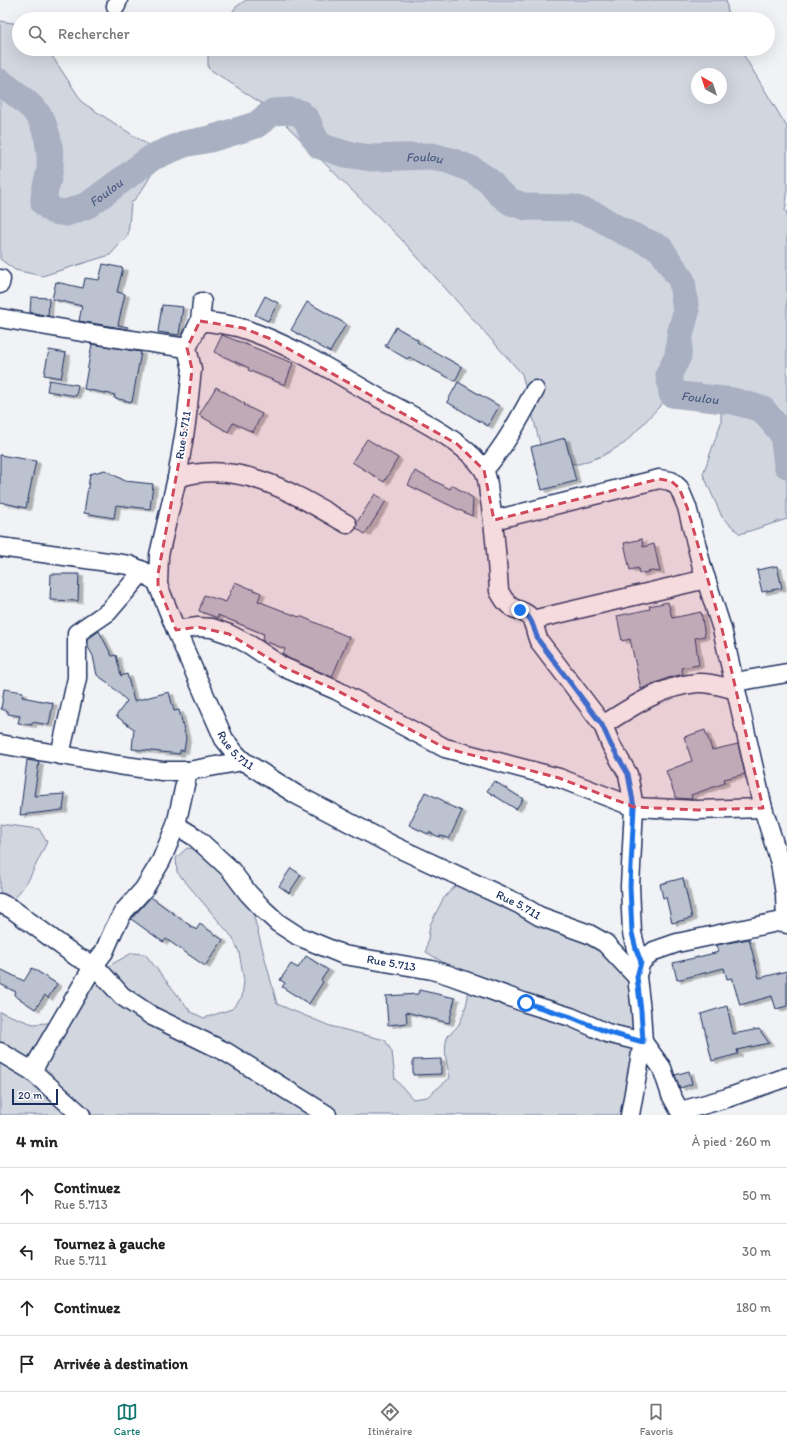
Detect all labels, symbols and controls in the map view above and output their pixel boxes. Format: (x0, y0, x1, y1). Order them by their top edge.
search box (12, 12, 775, 56)
icon: search (26, 23, 48, 45)
text: Rechercher (58, 25, 130, 43)
north arrow (691, 68, 727, 104)
water label: Foulou (406, 149, 446, 167)
water label: Foulou (86, 175, 126, 210)
water label: Foulou (680, 388, 720, 407)
street label: Rue 5.711 (172, 409, 194, 460)
route end (511, 601, 529, 619)
street label: Rue 5.711 (214, 729, 257, 773)
street label: Rue 5.711 (494, 887, 544, 923)
street label: Rue 5.713 (366, 952, 417, 974)
route start (517, 994, 535, 1012)
scale bar (12, 1087, 58, 1106)
text: 20 m (18, 1089, 42, 1102)
text: 4 min (16, 1131, 58, 1151)
text: À pied · 260 m (692, 1134, 771, 1149)
text: Continuez (54, 1179, 120, 1197)
icon: ahead (16, 1185, 38, 1207)
text: 50 m (742, 1188, 771, 1203)
text: Rue 5.713 (54, 1197, 108, 1212)
text: Tournez à gauche (54, 1235, 165, 1253)
icon: left (16, 1241, 38, 1263)
text: 30 m (742, 1244, 771, 1259)
text: Rue 5.711 (54, 1253, 107, 1268)
icon: ahead (16, 1297, 38, 1319)
text: Continuez (54, 1299, 120, 1317)
text: 180 m (736, 1300, 771, 1315)
icon: arrive (16, 1353, 38, 1375)
text: Arrivée à destination (54, 1355, 188, 1373)
tab: Carte (114, 1401, 140, 1438)
tab: Itinéraire (368, 1401, 412, 1438)
tab: Favoris (640, 1401, 673, 1438)

